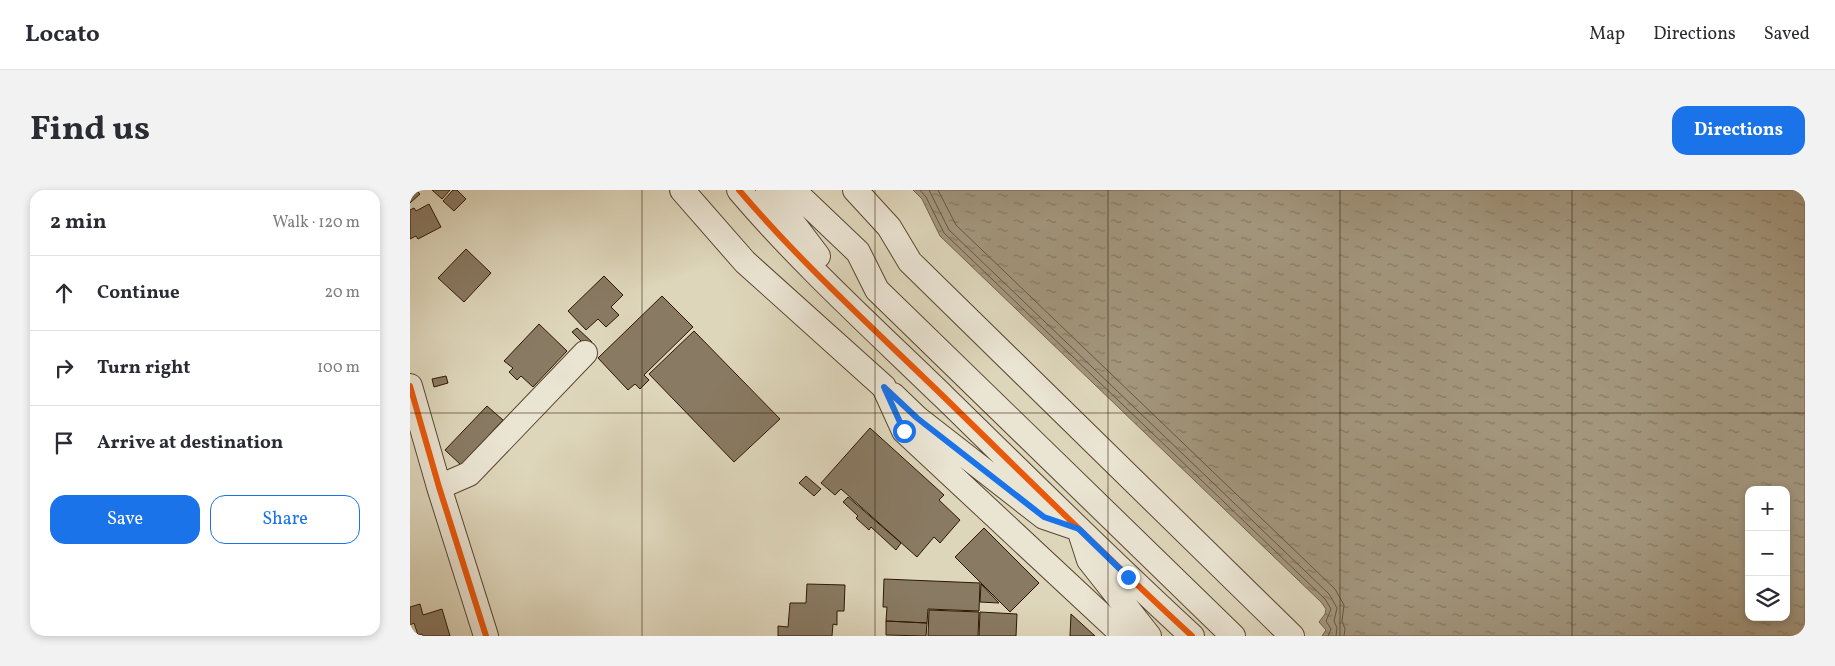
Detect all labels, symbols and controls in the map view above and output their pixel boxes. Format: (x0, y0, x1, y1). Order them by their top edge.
text: Locato (25, 18, 100, 52)
text: Map (1589, 22, 1625, 47)
text: Directions (1653, 22, 1736, 47)
text: Saved (1764, 22, 1810, 47)
text: Find us (30, 106, 150, 154)
button: Directions (1672, 106, 1805, 155)
text: 2 min (50, 208, 107, 237)
text: Walk · 120 m (272, 212, 360, 234)
icon: ahead (50, 279, 78, 307)
text: Continue (97, 280, 180, 306)
text: 20 m (325, 282, 360, 304)
icon: right (50, 354, 78, 382)
text: Turn right (97, 355, 190, 381)
text: 100 m (317, 357, 360, 379)
route start (893, 420, 916, 443)
icon: arrive (50, 429, 78, 457)
text: Arrive at destination (97, 430, 283, 456)
map controls (1745, 486, 1790, 621)
button: + (1745, 486, 1790, 531)
button: Save (50, 495, 200, 544)
button: Share (210, 495, 360, 544)
button: − (1745, 531, 1790, 576)
route end (1117, 566, 1140, 589)
button: layers (1745, 576, 1790, 621)

